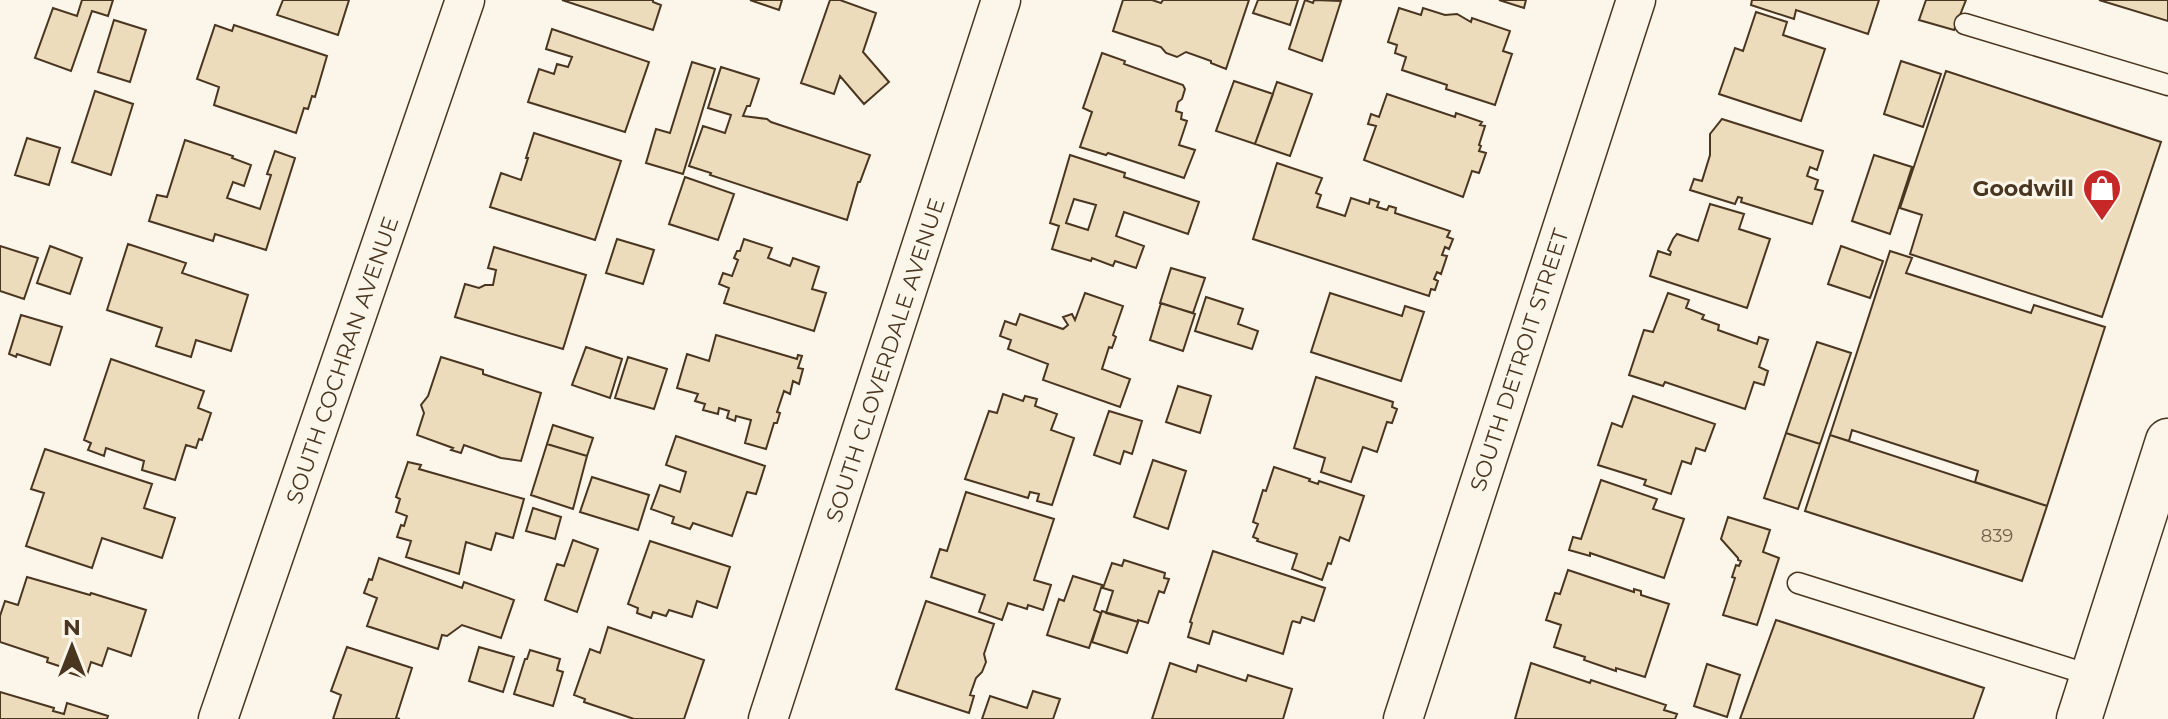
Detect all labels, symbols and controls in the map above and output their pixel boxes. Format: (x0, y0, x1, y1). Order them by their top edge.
shop icon: Goodwill (2081, 167, 2123, 222)
place label: Goodwill (1973, 175, 2074, 202)
street label: SOUTH CLOVERDALE AVENUE (820, 195, 951, 526)
street label: SOUTH COCHRAN AVENUE (281, 213, 404, 507)
street label: SOUTH DETROIT STREET (1464, 225, 1575, 495)
house number: 839 (1981, 525, 2013, 547)
north arrow (32, 607, 112, 687)
text: N (63, 614, 81, 641)

